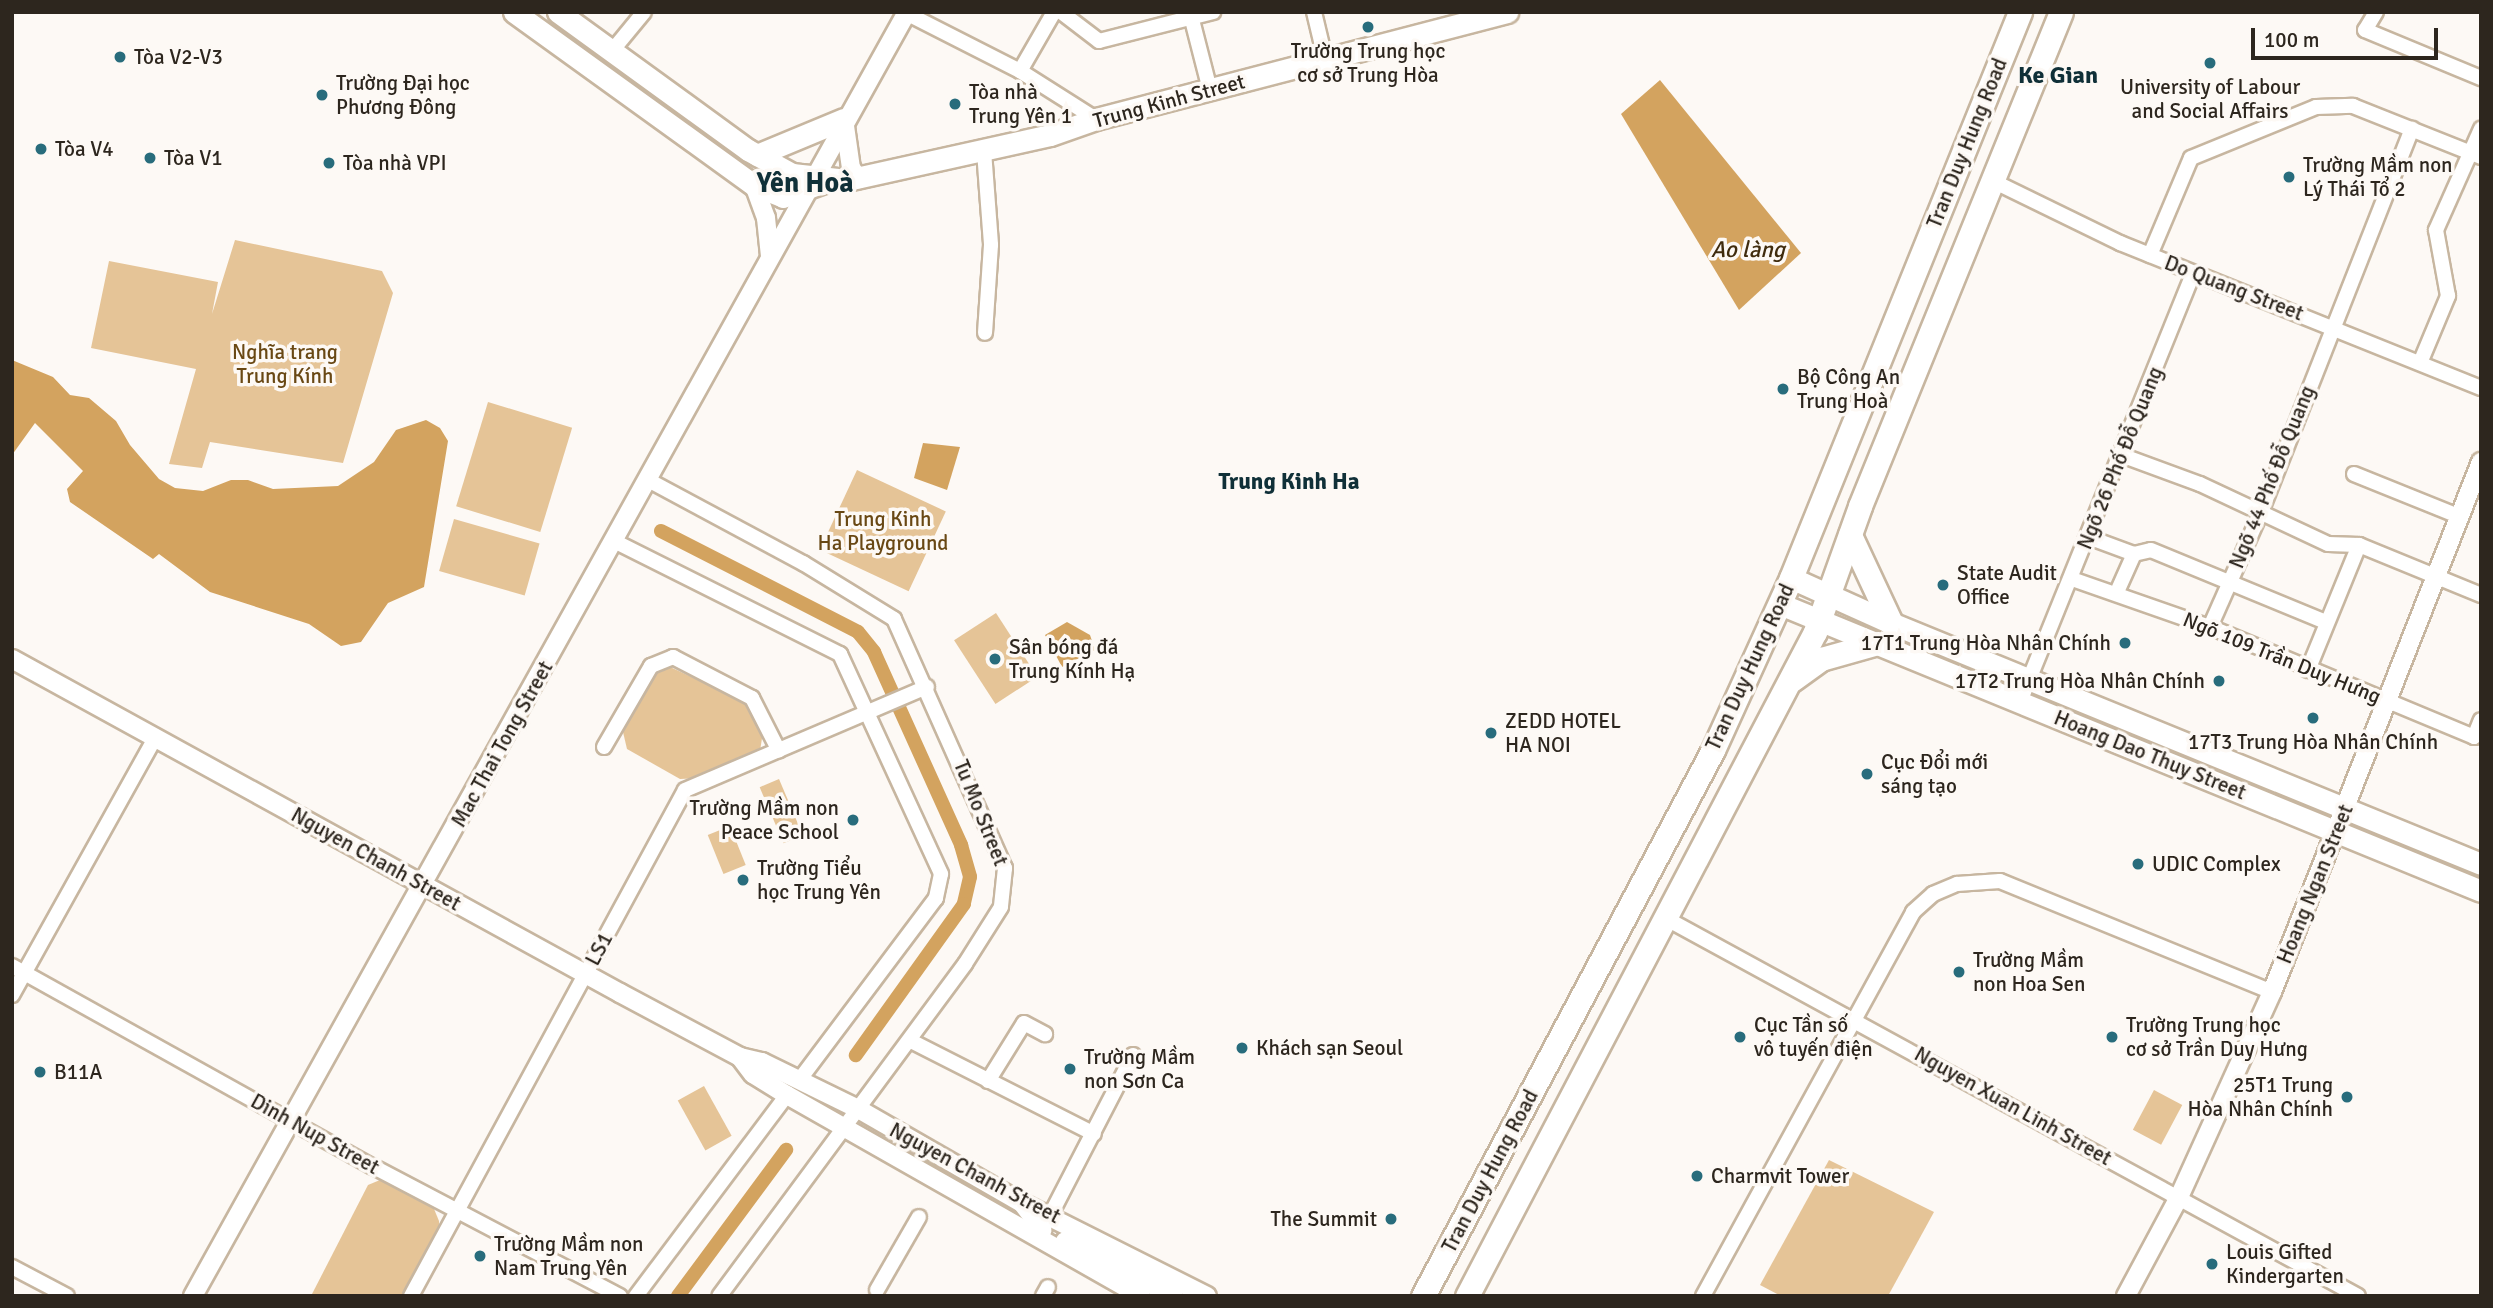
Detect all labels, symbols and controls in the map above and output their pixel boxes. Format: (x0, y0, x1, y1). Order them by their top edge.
scale bar (2255, 14, 2442, 58)
marker: Trường Trung học cơ sở Trung Hòa (1360, 19, 1376, 35)
text: 100 m (2264, 27, 2319, 53)
place label: Trường Trung học cơ sở Trung Hòa (1291, 38, 1445, 88)
place label: Tòa V2-V3 (134, 44, 223, 70)
marker: Tòa V2-V3 (112, 49, 128, 65)
street label: Tran Duy Hung Road (1921, 54, 2013, 232)
marker: University of Labour and Social Affairs (2202, 55, 2218, 71)
district label: Ke Gian (2018, 62, 2098, 90)
street label: Trung Kinh Street (1090, 69, 1248, 133)
place label: Trường Đại học Phương Đông (336, 70, 470, 120)
place label: University of Labour and Social Affairs (2120, 74, 2300, 124)
place label: Tòa nhà Trung Yên 1 (969, 79, 1072, 129)
marker: Trường Đại học Phương Đông (314, 87, 330, 103)
marker: Tòa nhà Trung Yên 1 (947, 96, 963, 112)
place label: Tòa V4 (55, 136, 114, 162)
marker: Tòa V4 (33, 141, 49, 157)
place label: Tòa V1 (164, 145, 223, 171)
marker: Tòa V1 (142, 150, 158, 166)
place label: Tòa nhà VPI (343, 150, 447, 176)
place label: Trường Mầm non Lý Thái Tổ 2 (2303, 152, 2453, 202)
marker: Tòa nhà VPI (321, 155, 337, 171)
district label: Yên Hoà (756, 166, 854, 200)
marker: Trường Mầm non Lý Thái Tổ 2 (2281, 169, 2297, 185)
water label: Ao làng (1711, 236, 1785, 264)
street label: Do Quang Street (2161, 250, 2307, 326)
park label: Nghĩa trang Trung Kính (232, 339, 338, 389)
street label: Ngõ 26 Phố Đỗ Quang (2072, 363, 2168, 553)
place label: Bộ Công An Trung Hoà (1797, 364, 1900, 414)
marker: Bộ Công An Trung Hoà (1775, 381, 1791, 397)
street label: Ngõ 44 Phố Đỗ Quang (2224, 382, 2320, 572)
district label: Trung Kinh Ha (1218, 468, 1360, 496)
park label: Trung Kinh Ha Playground (818, 506, 948, 556)
place label: State Audit Office (1957, 560, 2057, 610)
marker: State Audit Office (1935, 577, 1951, 593)
street label: Tran Duy Hung Road (1700, 580, 1800, 754)
street label: Ngõ 109 Trần Duy Hưng (2179, 607, 2385, 709)
place label: 17T1 Trung Hòa Nhân Chính (1861, 630, 2111, 656)
place label: Sân bóng đá Trung Kính Hạ (1009, 634, 1135, 684)
marker: 17T1 Trung Hòa Nhân Chính (2117, 635, 2133, 651)
marker: Sân bóng đá Trung Kính Hạ (987, 651, 1003, 667)
street label: Mac Thai Tong Street (446, 656, 558, 832)
place label: 17T2 Trung Hòa Nhân Chính (1955, 668, 2205, 694)
marker: 17T2 Trung Hòa Nhân Chính (2211, 673, 2227, 689)
street label: Hoang Dao Thuy Street (2050, 705, 2250, 805)
place label: ZEDD HOTEL HA NOI (1505, 708, 1621, 758)
marker: 17T3 Trung Hòa Nhân Chính (2305, 710, 2321, 726)
marker: ZEDD HOTEL HA NOI (1483, 725, 1499, 741)
place label: 17T3 Trung Hòa Nhân Chính (2188, 729, 2438, 755)
place label: Cục Đổi mới sáng tạo (1881, 749, 1988, 799)
street label: Tu Mo Street (948, 756, 1014, 870)
marker: Cục Đổi mới sáng tạo (1859, 766, 1875, 782)
place label: Trường Mầm non Peace School (689, 795, 839, 845)
street label: Hoang Ngan Street (2272, 801, 2358, 967)
street label: Nguyen Chanh Street (287, 802, 465, 916)
marker: Trường Mầm non Peace School (845, 812, 861, 828)
place label: UDIC Complex (2152, 851, 2281, 877)
place label: Trường Tiểu học Trung Yên (757, 855, 881, 905)
marker: UDIC Complex (2130, 856, 2146, 872)
marker: Trường Tiểu học Trung Yên (735, 872, 751, 888)
street label: LS1 (580, 928, 618, 970)
place label: Trường Mầm non Hoa Sen (1973, 947, 2085, 997)
marker: Trường Mầm non Hoa Sen (1951, 964, 1967, 980)
place label: Cục Tần số vô tuyến điện (1754, 1012, 1873, 1062)
place label: Trường Trung học cơ sở Trần Duy Hưng (2126, 1012, 2308, 1062)
marker: Cục Tần số vô tuyến điện (1732, 1029, 1748, 1045)
marker: Trường Trung học cơ sở Trần Duy Hưng (2104, 1029, 2120, 1045)
place label: Khách sạn Seoul (1256, 1035, 1403, 1061)
marker: Khách sạn Seoul (1234, 1040, 1250, 1056)
street label: Nguyen Xuan Linh Street (1910, 1041, 2116, 1171)
place label: Trường Mầm non Sơn Ca (1084, 1044, 1195, 1094)
place label: B11A (54, 1059, 102, 1085)
marker: Trường Mầm non Sơn Ca (1062, 1061, 1078, 1077)
marker: B11A (32, 1064, 48, 1080)
place label: 25T1 Trung Hòa Nhân Chính (2188, 1072, 2333, 1122)
street label: Tran Duy Hung Road (1436, 1085, 1544, 1257)
street label: Dinh Nup Street (246, 1088, 384, 1180)
marker: 25T1 Trung Hòa Nhân Chính (2339, 1089, 2355, 1105)
street label: Nguyen Chanh Street (885, 1117, 1065, 1229)
place label: Charmvit Tower (1711, 1163, 1849, 1189)
marker: Charmvit Tower (1689, 1168, 1705, 1184)
place label: The Summit (1271, 1206, 1377, 1232)
marker: The Summit (1383, 1211, 1399, 1227)
place label: Trường Mầm non Nam Trung Yên (494, 1231, 644, 1281)
place label: Louis Gifted Kindergarten (2226, 1239, 2344, 1289)
marker: Trường Mầm non Nam Trung Yên (472, 1248, 488, 1264)
marker: Louis Gifted Kindergarten (2204, 1256, 2220, 1272)

